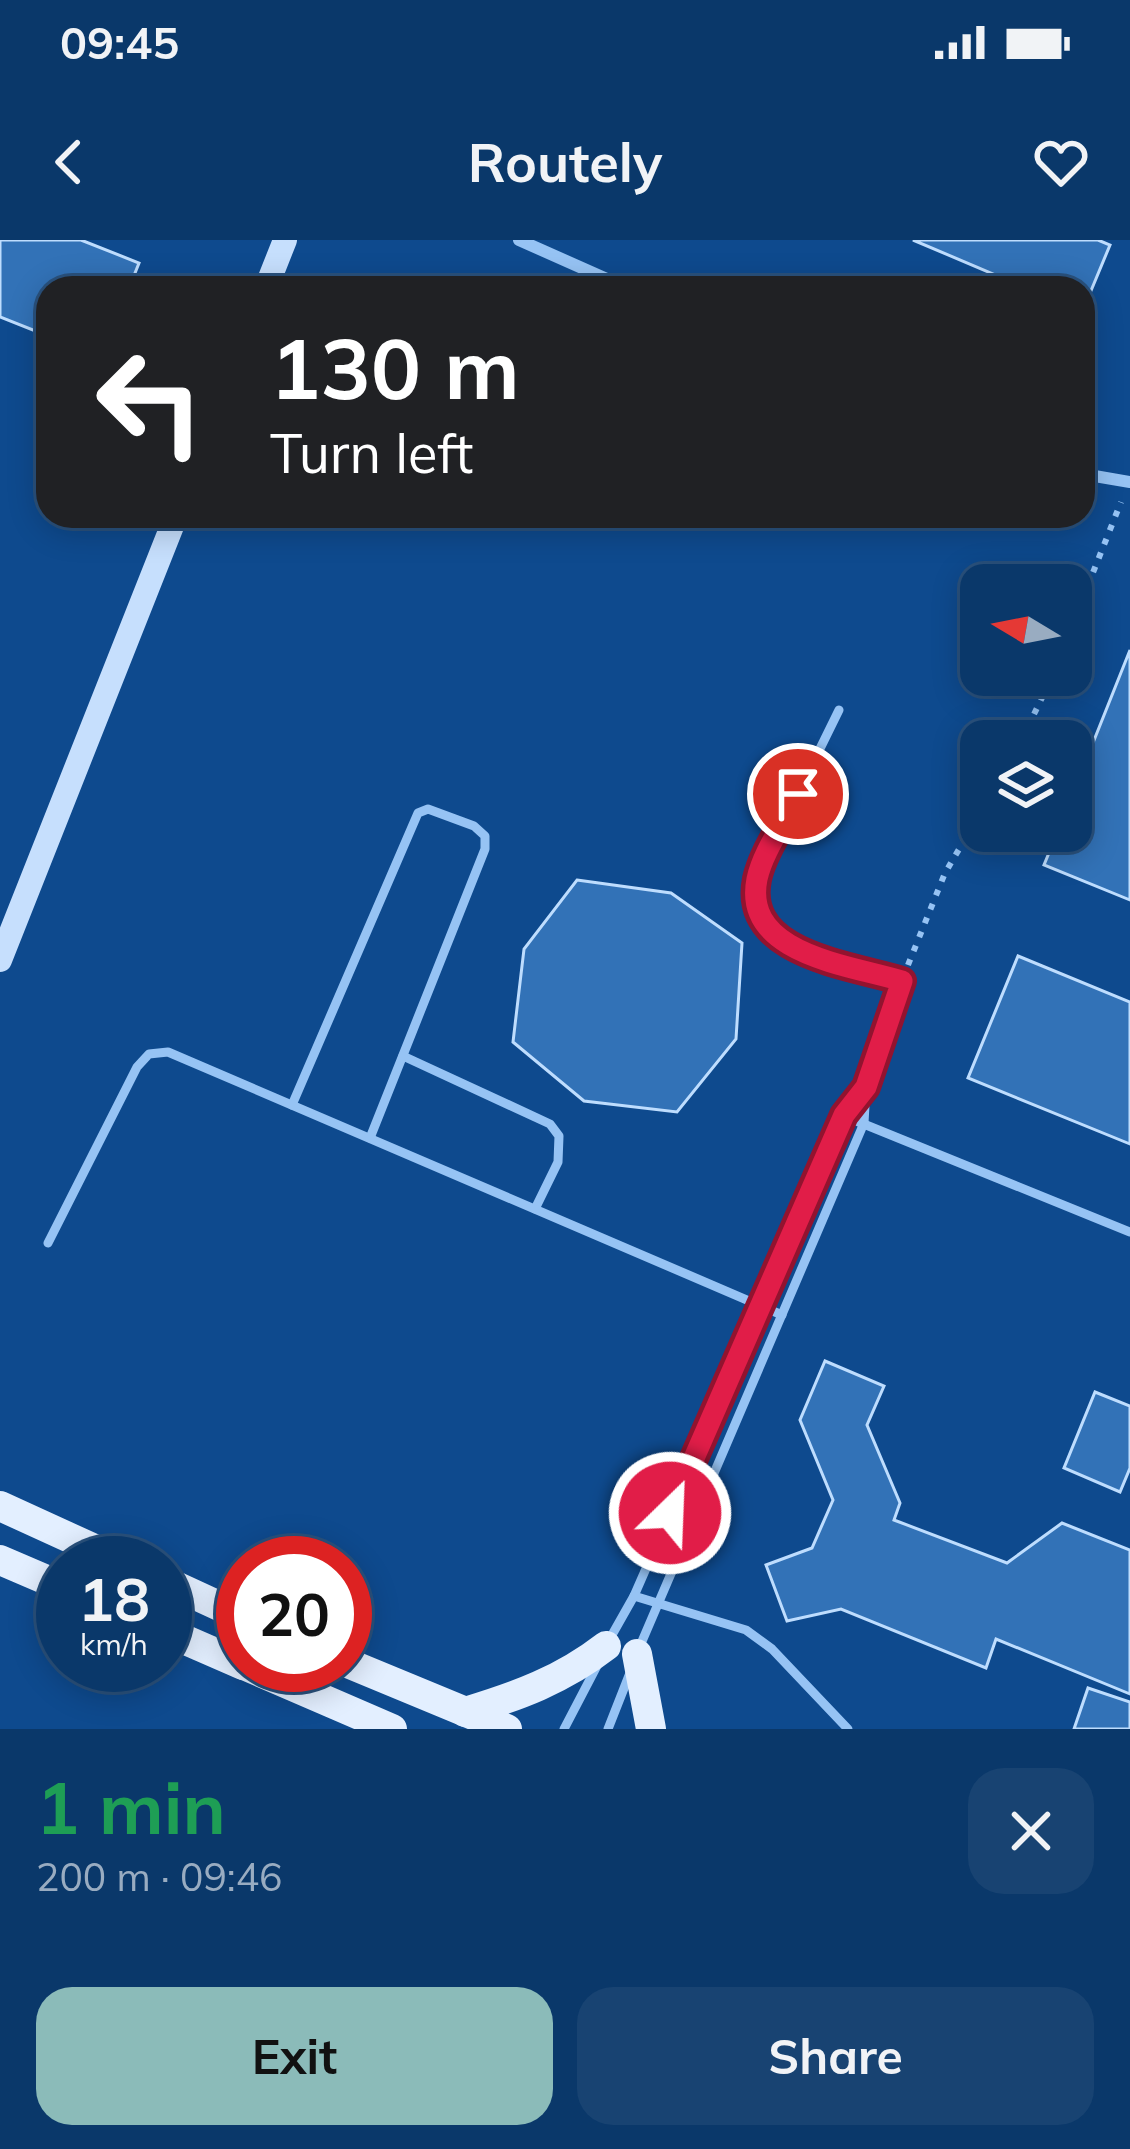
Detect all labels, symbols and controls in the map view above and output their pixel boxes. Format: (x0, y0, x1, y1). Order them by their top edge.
text: 09:45 (60, 14, 179, 70)
text: Routely (468, 128, 662, 196)
icon: back (36, 129, 102, 195)
icon: heart (1028, 129, 1094, 195)
text: 130 m (270, 315, 520, 420)
icon: left (72, 324, 228, 480)
text: Turn left (270, 419, 473, 487)
north arrow (960, 564, 1092, 696)
map controls (960, 564, 1092, 852)
button: layers (960, 720, 1092, 852)
pin (747, 743, 849, 845)
icon: arrive (765, 761, 831, 827)
position arrow (607, 1450, 733, 1576)
speed limit sign: 20 (216, 1536, 372, 1692)
text: 18 (78, 1561, 150, 1636)
text: km/h (80, 1625, 148, 1663)
text: 1 min (36, 1762, 226, 1852)
button: close (968, 1768, 1094, 1894)
text: 200 m · 09:46 (36, 1852, 282, 1901)
button: Exit (36, 1987, 553, 2125)
button: Share (577, 1987, 1094, 2125)

